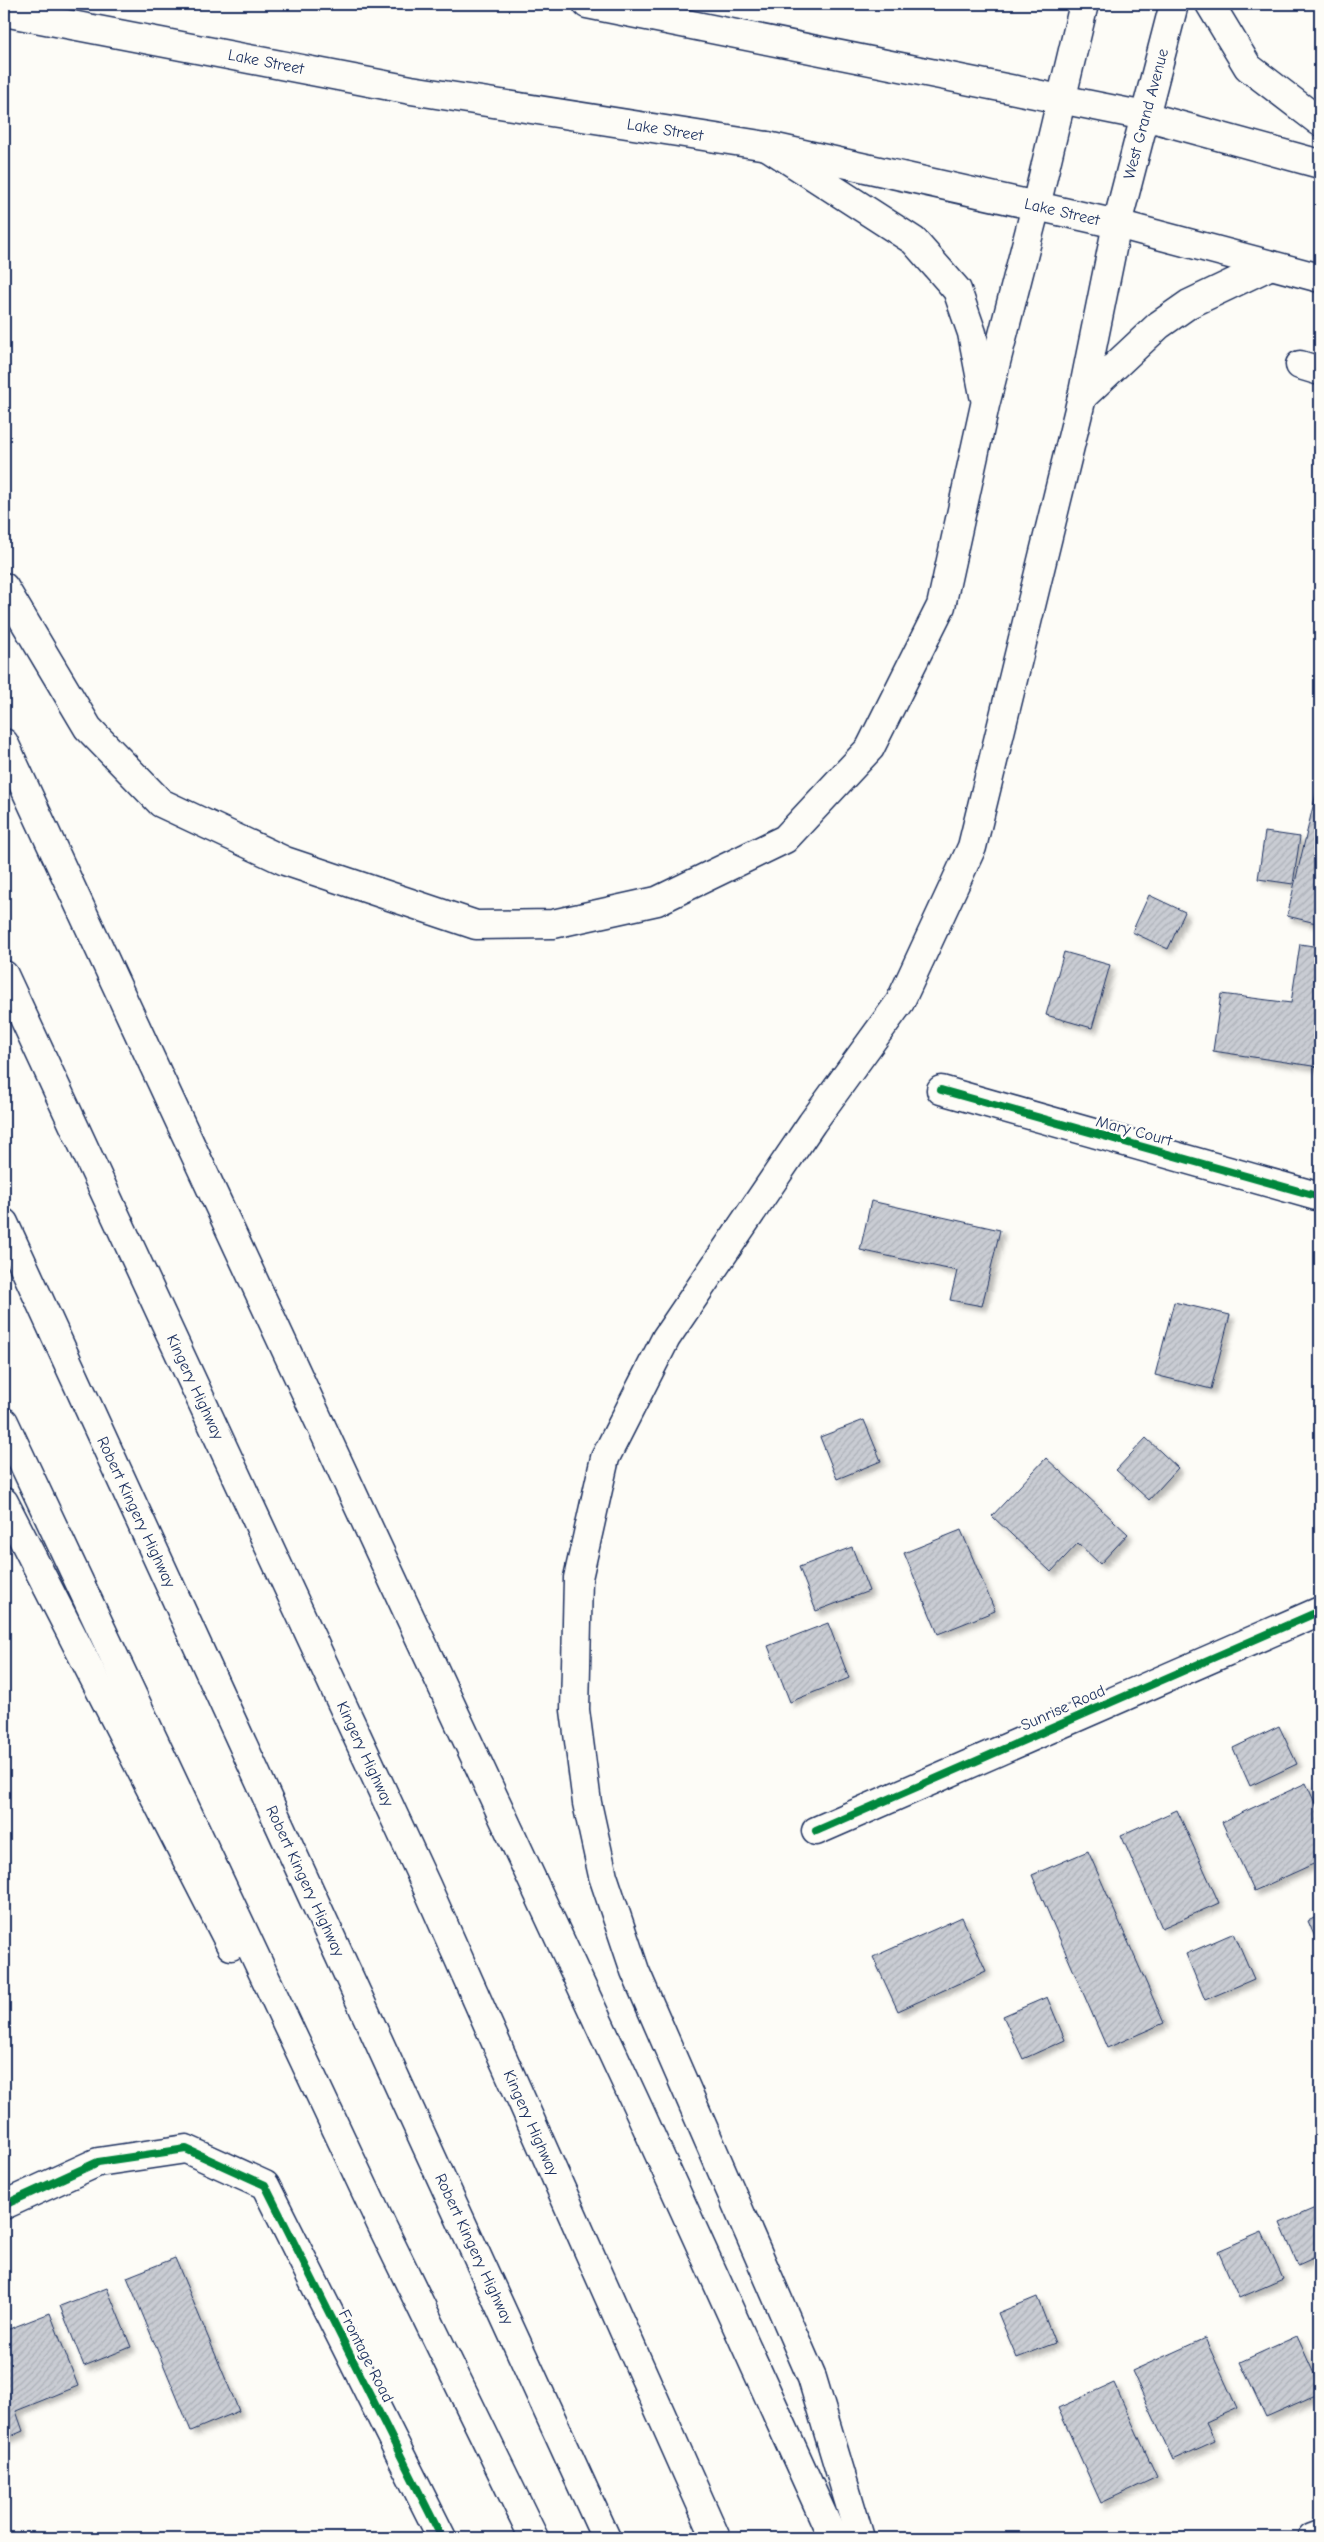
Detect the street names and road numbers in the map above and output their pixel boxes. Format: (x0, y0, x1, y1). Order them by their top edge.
street label: Lake Street (227, 46, 306, 78)
street label: West Grand Avenue (1120, 47, 1172, 181)
street label: Lake Street (626, 115, 705, 145)
street label: Lake Street (1023, 195, 1102, 230)
street label: Mary Court (1094, 1112, 1174, 1150)
street label: Kingery Highway (163, 1332, 228, 1443)
street label: Robert Kingery Highway (93, 1434, 179, 1591)
street label: Sunrise Road (1018, 1681, 1108, 1735)
street label: Kingery Highway (333, 1699, 398, 1810)
street label: Robert Kingery Highway (262, 1803, 348, 1960)
street label: Kingery Highway (500, 2067, 563, 2179)
street label: Robert Kingery Highway (431, 2171, 517, 2328)
street label: Frontage Road (335, 2307, 397, 2405)

